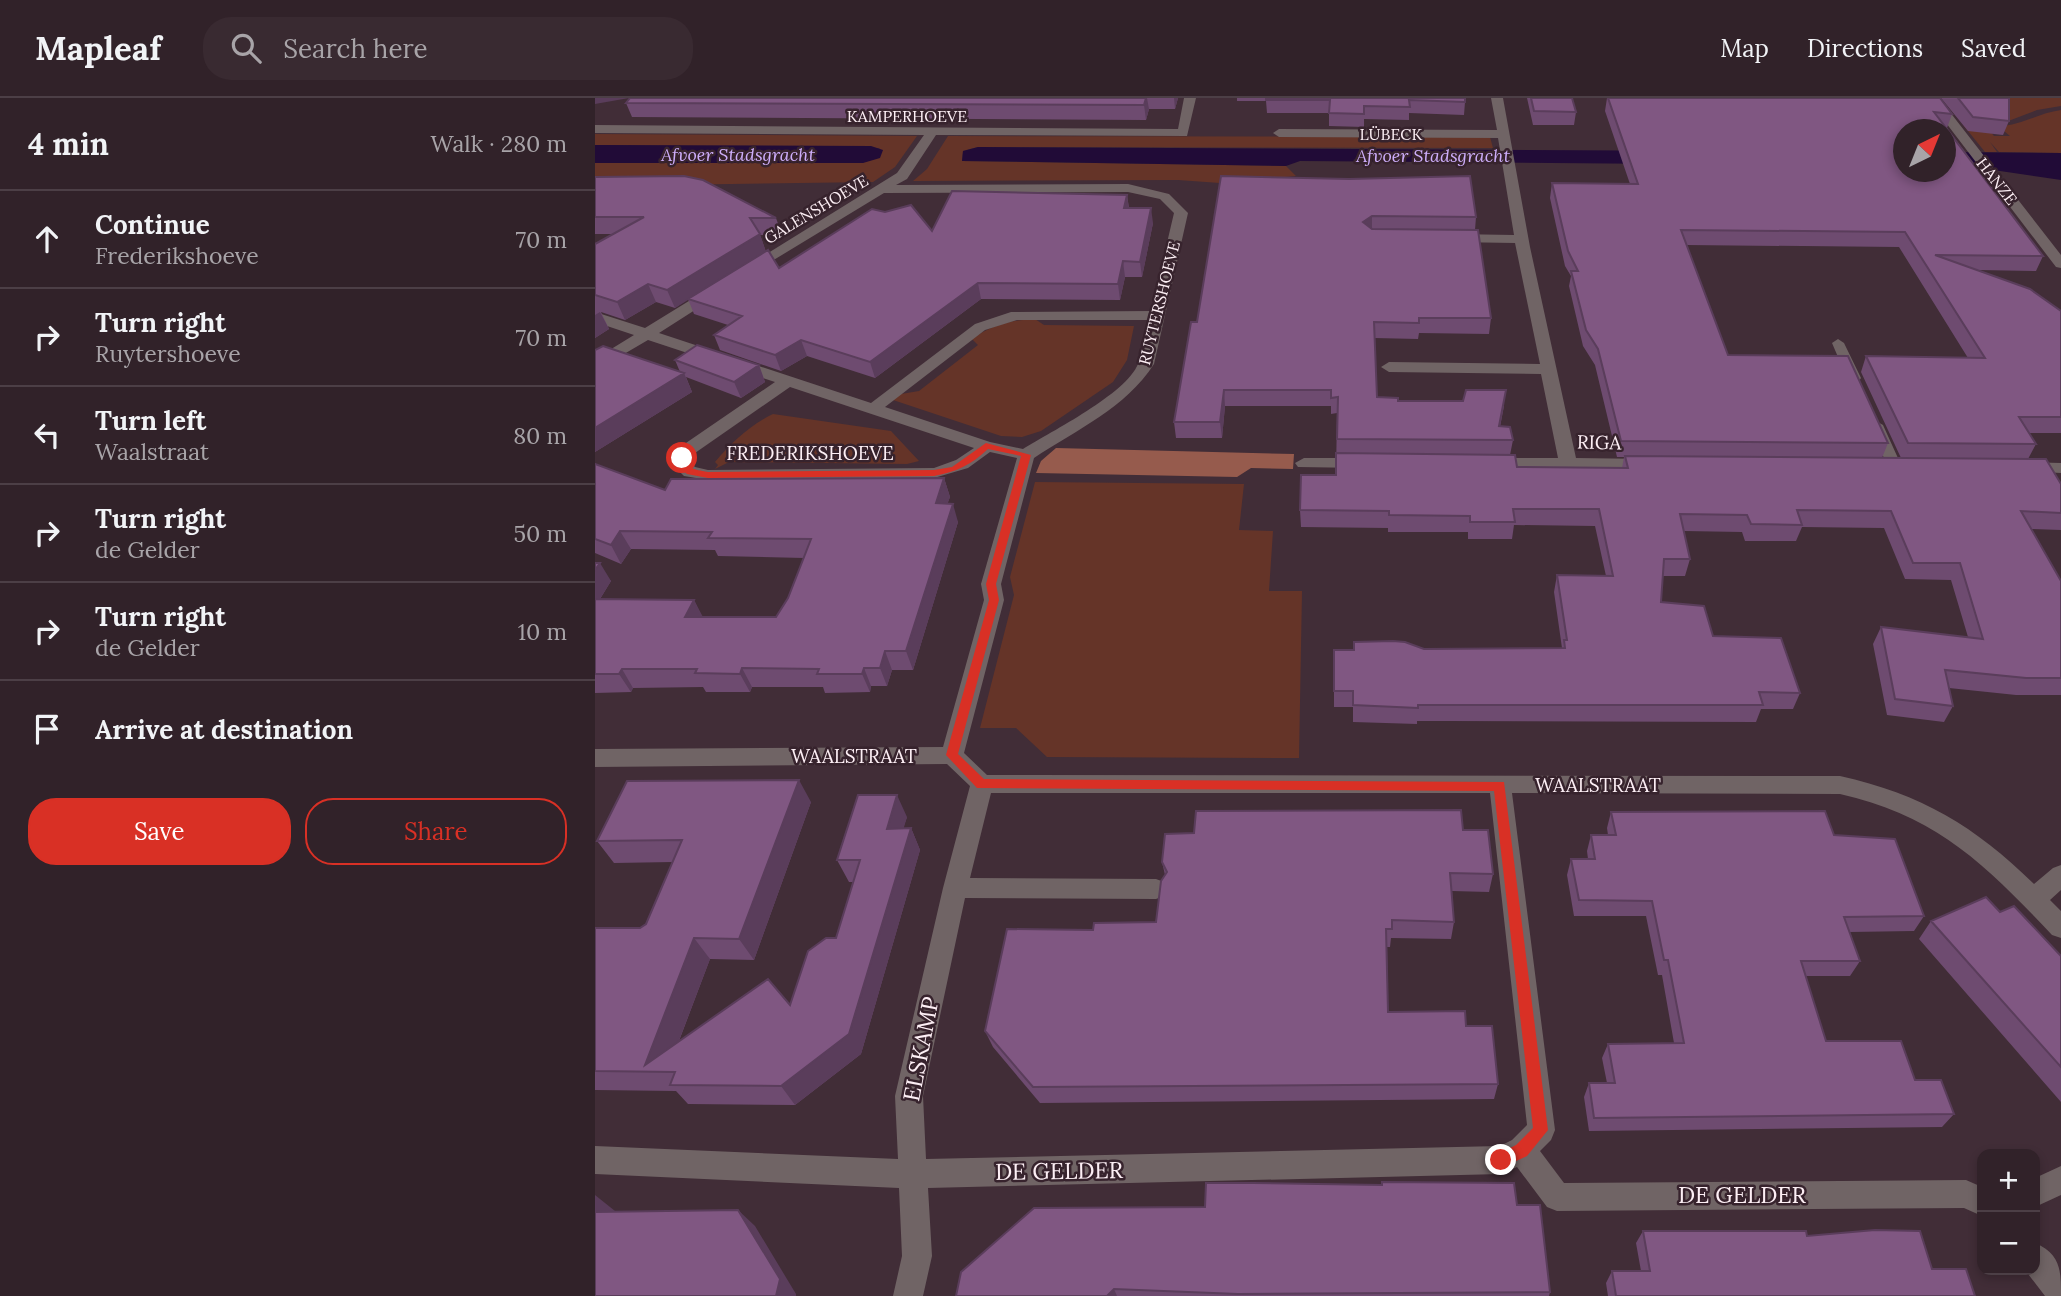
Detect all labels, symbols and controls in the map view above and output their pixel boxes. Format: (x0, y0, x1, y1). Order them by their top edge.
search box (203, 17, 693, 80)
text: Mapleaf (35, 27, 161, 69)
icon: search (227, 29, 265, 67)
text: Search here (283, 32, 428, 65)
text: Map (1720, 33, 1769, 64)
text: Directions (1807, 33, 1923, 64)
text: Saved (1961, 33, 2026, 64)
street label: KAMPERHOEVE (847, 106, 967, 126)
north arrow (1893, 119, 1956, 182)
street label: LÜBECK (1360, 124, 1423, 144)
text: 4 min (28, 125, 109, 163)
text: Walk · 280 m (431, 129, 567, 158)
water label: Afvoer Stadsgracht (660, 143, 815, 166)
water label: Afvoer Stadsgracht (1355, 144, 1510, 167)
street label: HANZE (1972, 153, 2022, 209)
street label: GALENSHOEVE (760, 170, 872, 248)
text: Continue (95, 208, 210, 241)
icon: ahead (28, 220, 66, 258)
text: 70 m (516, 225, 567, 254)
street label: RUYTERSHOEVE (1134, 239, 1184, 367)
text: Frederikshoeve (95, 241, 259, 270)
text: Turn right (95, 306, 226, 339)
icon: right (28, 318, 66, 356)
text: 70 m (516, 323, 567, 352)
text: Ruytershoeve (95, 339, 241, 368)
text: Turn left (95, 404, 206, 437)
icon: left (28, 416, 66, 454)
text: 80 m (513, 421, 567, 450)
street label: RIGA (1577, 430, 1623, 454)
text: Waalstraat (95, 437, 209, 466)
street label: FREDERIKSHOEVE (726, 441, 894, 465)
route start (666, 442, 697, 473)
text: Turn right (95, 502, 226, 535)
icon: right (28, 514, 66, 552)
text: 50 m (514, 519, 567, 548)
text: de Gelder (95, 535, 200, 564)
text: Turn right (95, 600, 226, 633)
icon: right (28, 612, 66, 650)
text: 10 m (518, 617, 567, 646)
text: de Gelder (95, 633, 200, 662)
icon: arrive (28, 710, 66, 748)
text: Arrive at destination (95, 713, 353, 746)
street label: WAALSTRAAT (791, 744, 917, 768)
street label: WAALSTRAAT (1535, 773, 1661, 797)
button: Save (28, 798, 291, 865)
button: Share (305, 798, 567, 865)
street label: ELSKAMP (896, 994, 945, 1104)
route end (1485, 1144, 1516, 1175)
map controls (1977, 1149, 2040, 1275)
button: + (1977, 1149, 2040, 1212)
street label: DE GELDER (995, 1155, 1124, 1186)
street label: DE GELDER (1678, 1180, 1807, 1209)
button: − (1977, 1212, 2040, 1275)

